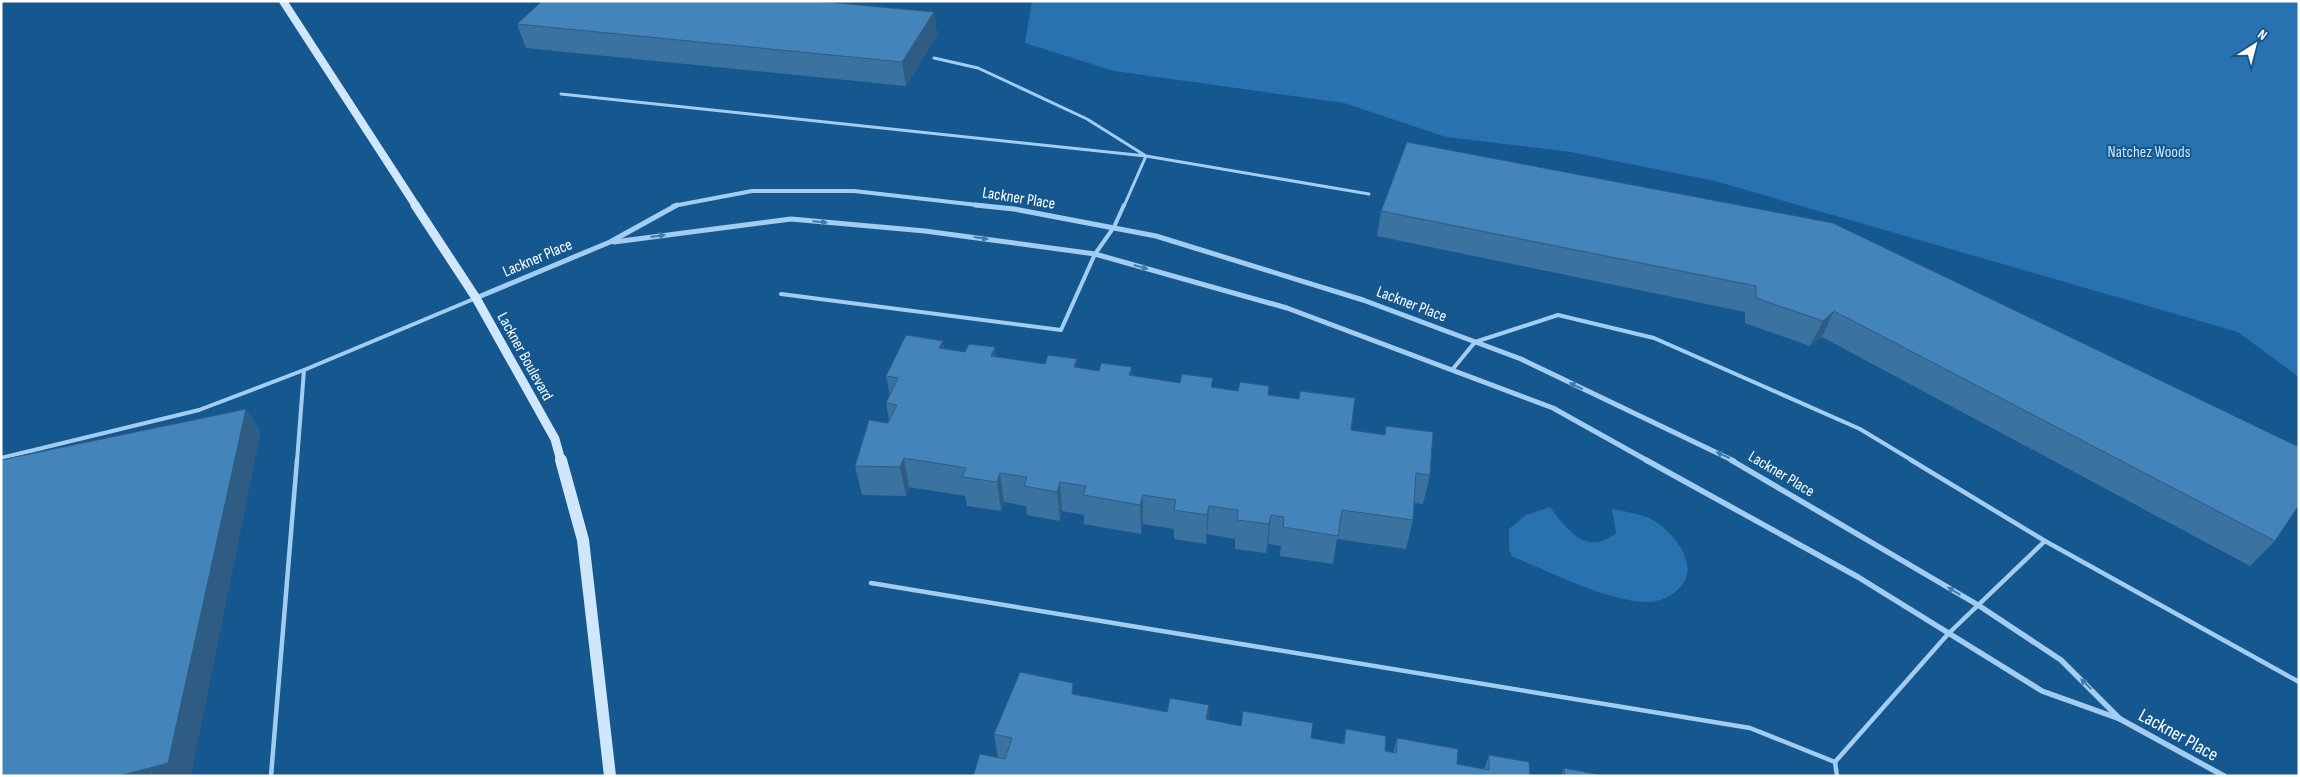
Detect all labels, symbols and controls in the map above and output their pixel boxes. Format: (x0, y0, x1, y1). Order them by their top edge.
north arrow (2230, 20, 2280, 70)
text: N (2254, 26, 2270, 44)
park label: Natchez Woods (2108, 143, 2191, 162)
street label: Lackner Place (981, 183, 1057, 214)
one-way arrow (812, 218, 828, 226)
one-way arrow (651, 232, 667, 240)
street label: Lackner Place (500, 235, 575, 282)
one-way arrow (974, 235, 990, 243)
one-way arrow (1133, 263, 1148, 271)
street label: Lackner Place (1374, 282, 1449, 326)
street label: Lackner Boulevard (493, 309, 557, 404)
one-way arrow (1569, 381, 1583, 389)
street label: Lackner Place (1745, 447, 1818, 501)
one-way arrow (1716, 451, 1730, 459)
one-way arrow (1947, 586, 1960, 595)
one-way arrow (2080, 679, 2092, 691)
street label: Lackner Place (2134, 704, 2222, 767)

